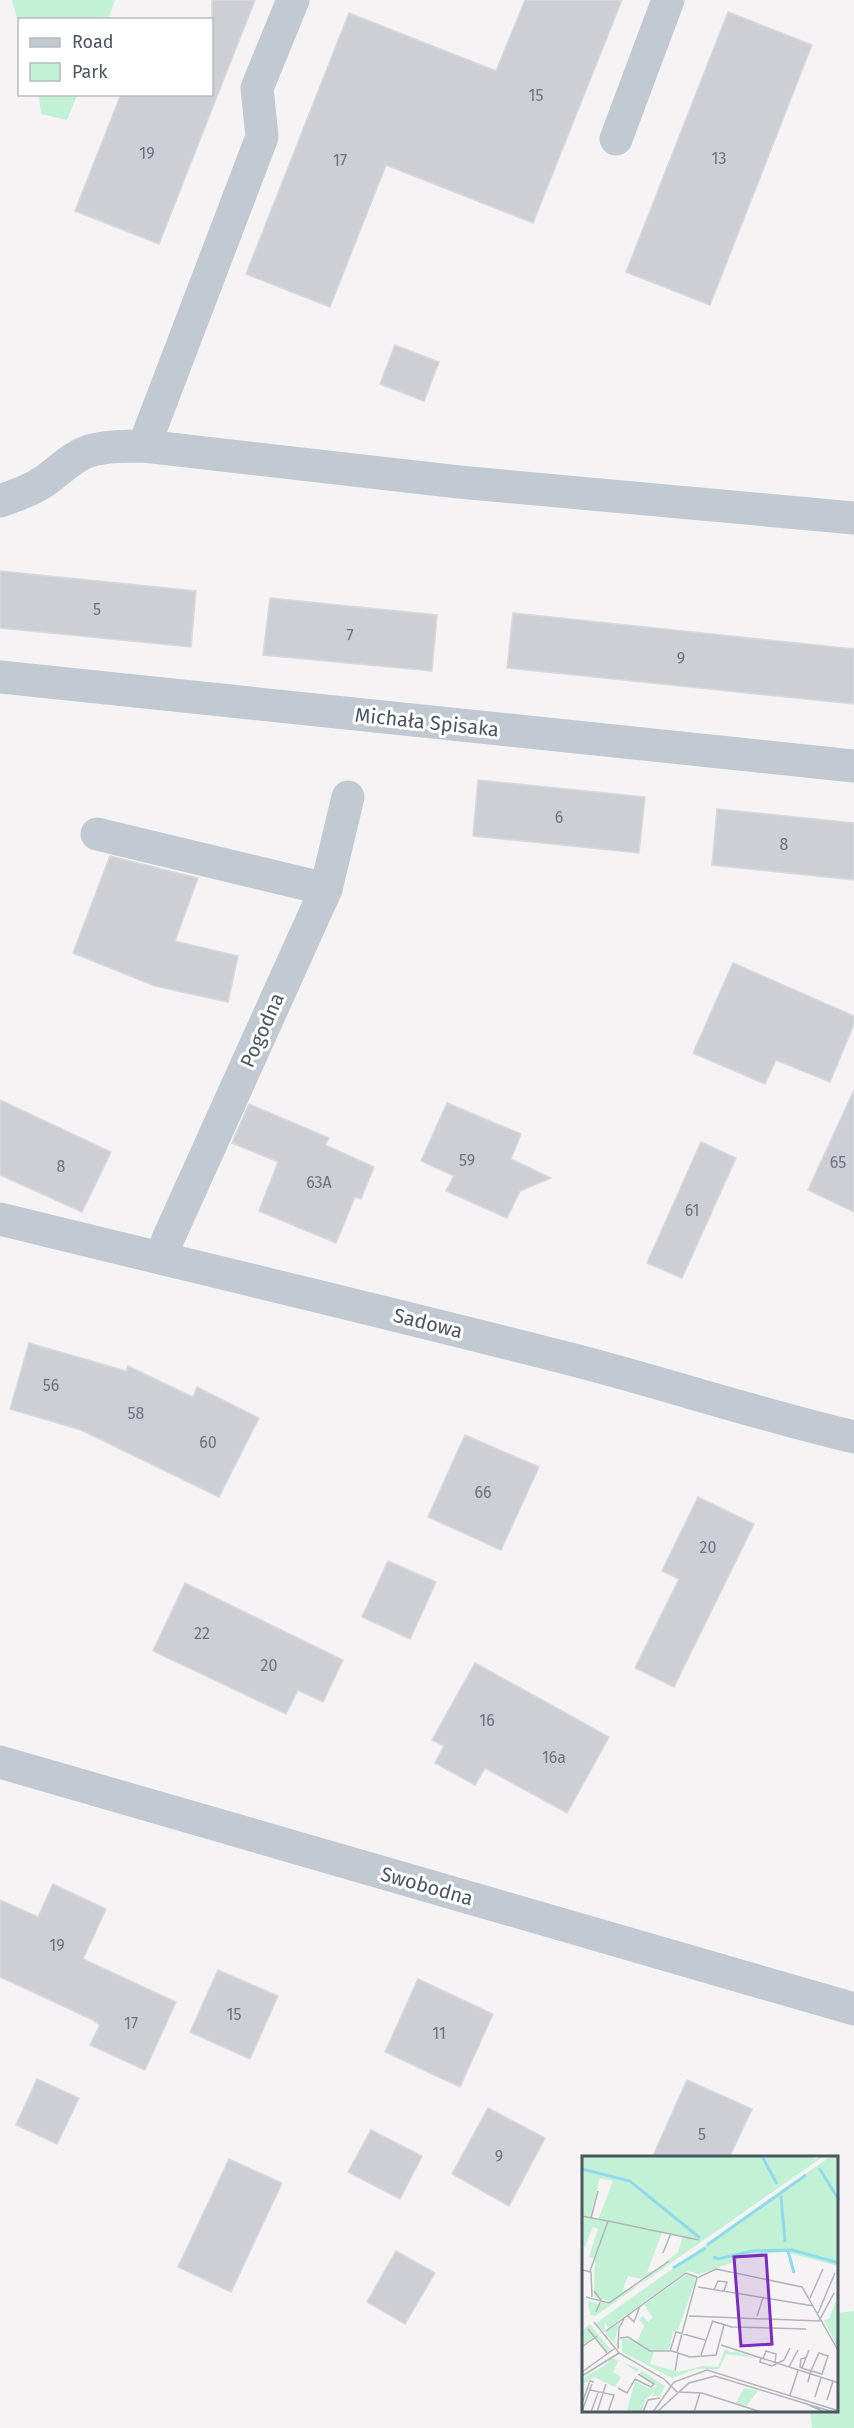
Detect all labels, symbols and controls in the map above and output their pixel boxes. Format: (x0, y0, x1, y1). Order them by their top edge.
legend (18, 18, 213, 96)
text: Road (72, 31, 114, 53)
text: Park (72, 61, 108, 83)
house number: 15 (529, 86, 543, 105)
house number: 19 (139, 144, 155, 163)
house number: 13 (712, 149, 726, 168)
house number: 17 (333, 151, 347, 170)
house number: 5 (93, 600, 101, 619)
house number: 7 (346, 626, 354, 645)
house number: 9 (677, 649, 685, 668)
street label: Michała Spisaka (354, 703, 500, 741)
house number: 6 (555, 808, 563, 827)
house number: 8 (780, 835, 789, 854)
street label: Pogodna (235, 989, 289, 1071)
house number: 59 (459, 1151, 475, 1170)
house number: 65 (830, 1153, 846, 1172)
house number: 8 (57, 1157, 66, 1176)
house number: 63A (306, 1173, 333, 1192)
house number: 61 (685, 1201, 699, 1220)
street label: Sadowa (391, 1303, 465, 1343)
house number: 56 (43, 1376, 59, 1395)
house number: 58 (128, 1404, 145, 1423)
house number: 60 (199, 1433, 217, 1452)
house number: 66 (474, 1483, 492, 1502)
house number: 20 (700, 1538, 716, 1557)
house number: 22 (194, 1624, 210, 1643)
house number: 20 (261, 1656, 277, 1675)
house number: 16 (479, 1711, 495, 1730)
house number: 16a (542, 1748, 566, 1767)
street label: Swobodna (378, 1861, 476, 1911)
house number: 19 (49, 1936, 65, 1955)
house number: 15 (227, 2005, 241, 2024)
house number: 17 (124, 2014, 138, 2033)
house number: 11 (432, 2024, 446, 2043)
house number: 5 (698, 2125, 706, 2144)
house number: 9 (495, 2147, 503, 2166)
inset map (582, 2156, 839, 2413)

